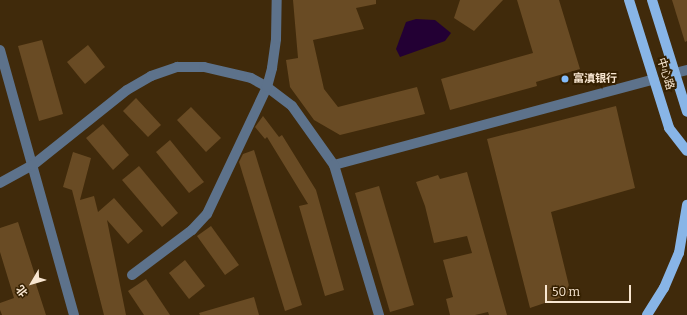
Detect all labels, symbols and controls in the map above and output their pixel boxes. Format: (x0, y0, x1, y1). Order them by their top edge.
street label: 中心路 (654, 56, 676, 92)
place label: 富滇银行 (573, 72, 617, 86)
marker: 富滇银行 (560, 74, 570, 84)
north arrow (12, 263, 52, 303)
scale bar (547, 277, 633, 303)
text: 北 (14, 282, 31, 299)
text: 50 m (552, 285, 580, 299)

